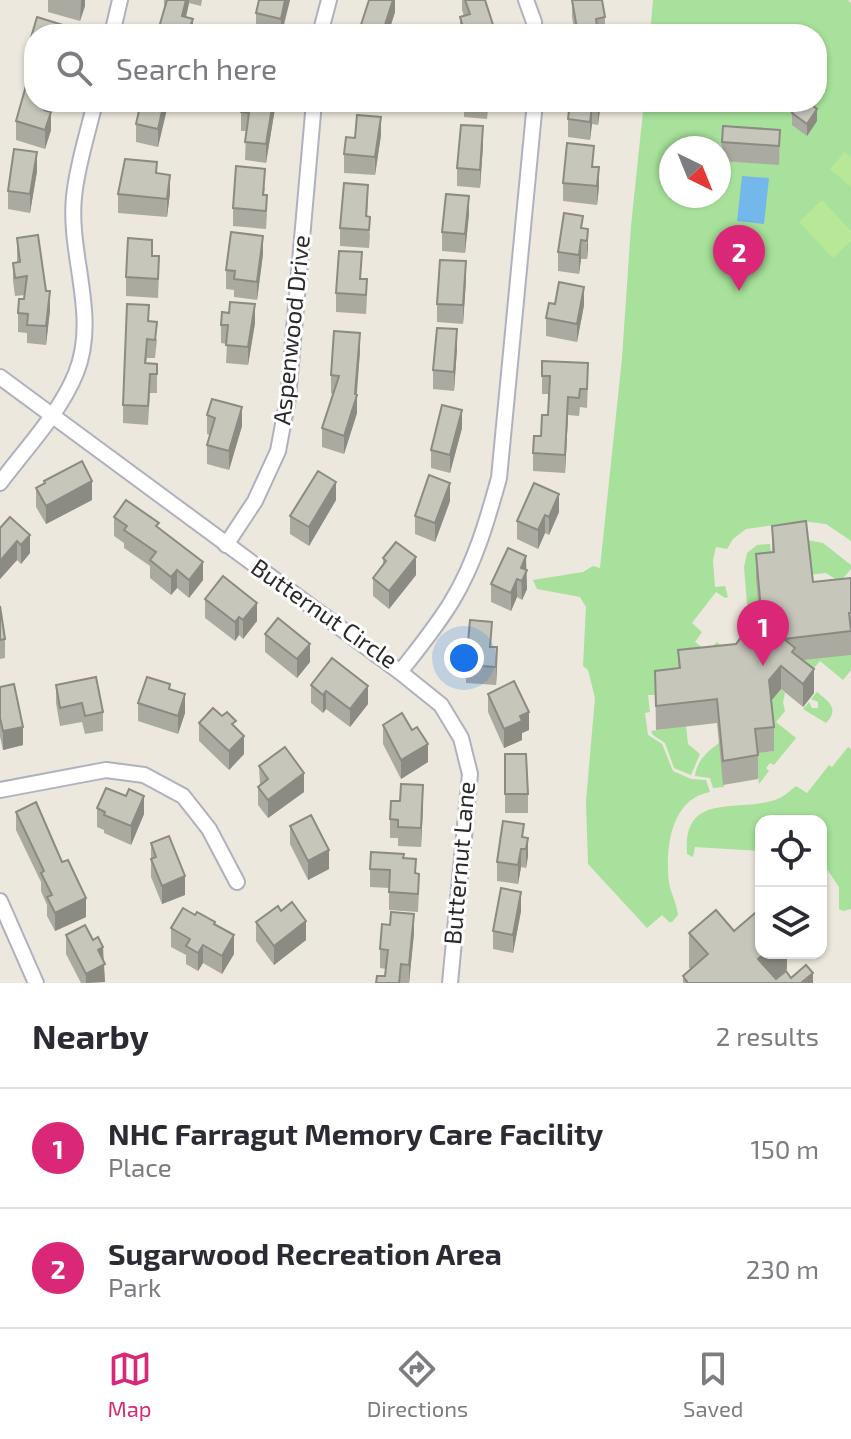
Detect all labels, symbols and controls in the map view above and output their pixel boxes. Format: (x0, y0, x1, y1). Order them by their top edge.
search box (24, 24, 827, 112)
icon: search (52, 46, 96, 90)
text: Search here (116, 50, 277, 86)
north arrow (659, 136, 731, 208)
pin: 2 (713, 225, 765, 291)
street label: Aspenwood Drive (266, 233, 315, 426)
street label: Butternut Circle (246, 552, 404, 674)
pin: 1 (737, 600, 789, 666)
your location (444, 638, 484, 678)
street label: Butternut Lane (437, 780, 480, 946)
map controls (755, 815, 827, 959)
button: locate (755, 815, 827, 887)
button: layers (755, 887, 827, 959)
text: Nearby (32, 1015, 149, 1056)
text: 2 results (716, 1020, 819, 1051)
text: NHC Farragut Memory Care Facility (108, 1115, 603, 1151)
text: 1 (52, 1133, 64, 1164)
text: 150 m (750, 1133, 819, 1164)
text: Place (108, 1151, 172, 1182)
text: Sugarwood Recreation Area (108, 1235, 502, 1271)
text: 2 (50, 1253, 66, 1284)
text: 230 m (746, 1253, 819, 1284)
text: Park (108, 1271, 161, 1302)
tab: Map (108, 1347, 152, 1421)
tab: Directions (367, 1347, 468, 1421)
tab: Saved (683, 1347, 743, 1421)

